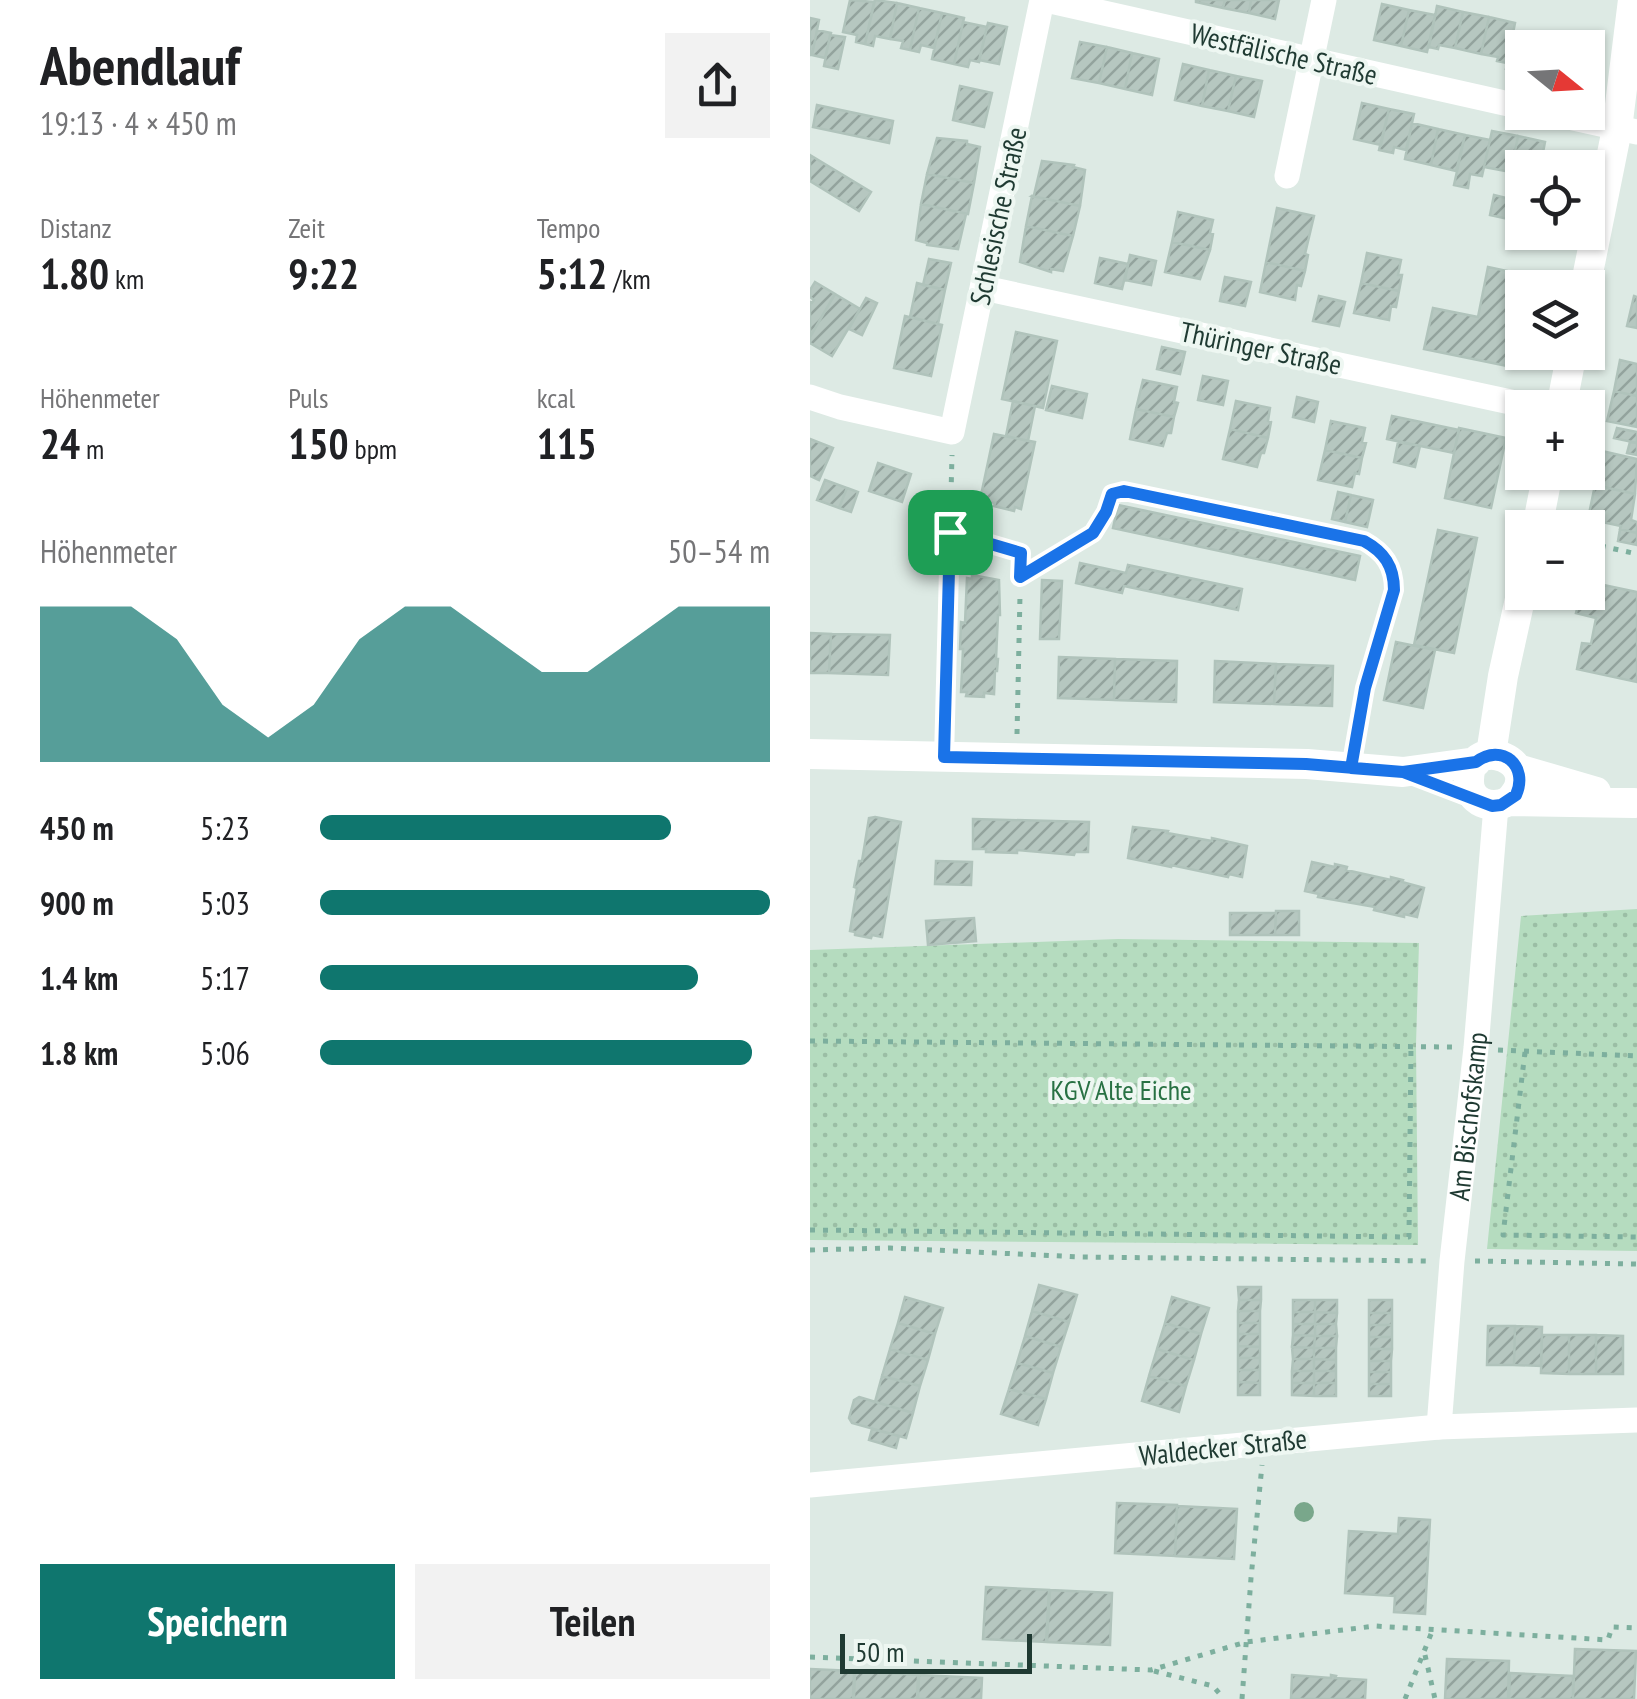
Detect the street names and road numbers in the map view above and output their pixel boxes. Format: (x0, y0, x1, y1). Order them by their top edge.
street label: Westfälische Straße (1187, 14, 1381, 93)
street label: Schlesische Straße (961, 124, 1034, 308)
street label: Thüringer Straße (1177, 312, 1345, 383)
street label: Am Bischofskamp (1440, 1031, 1495, 1203)
street label: Waldecker Straße (1137, 1419, 1309, 1474)

